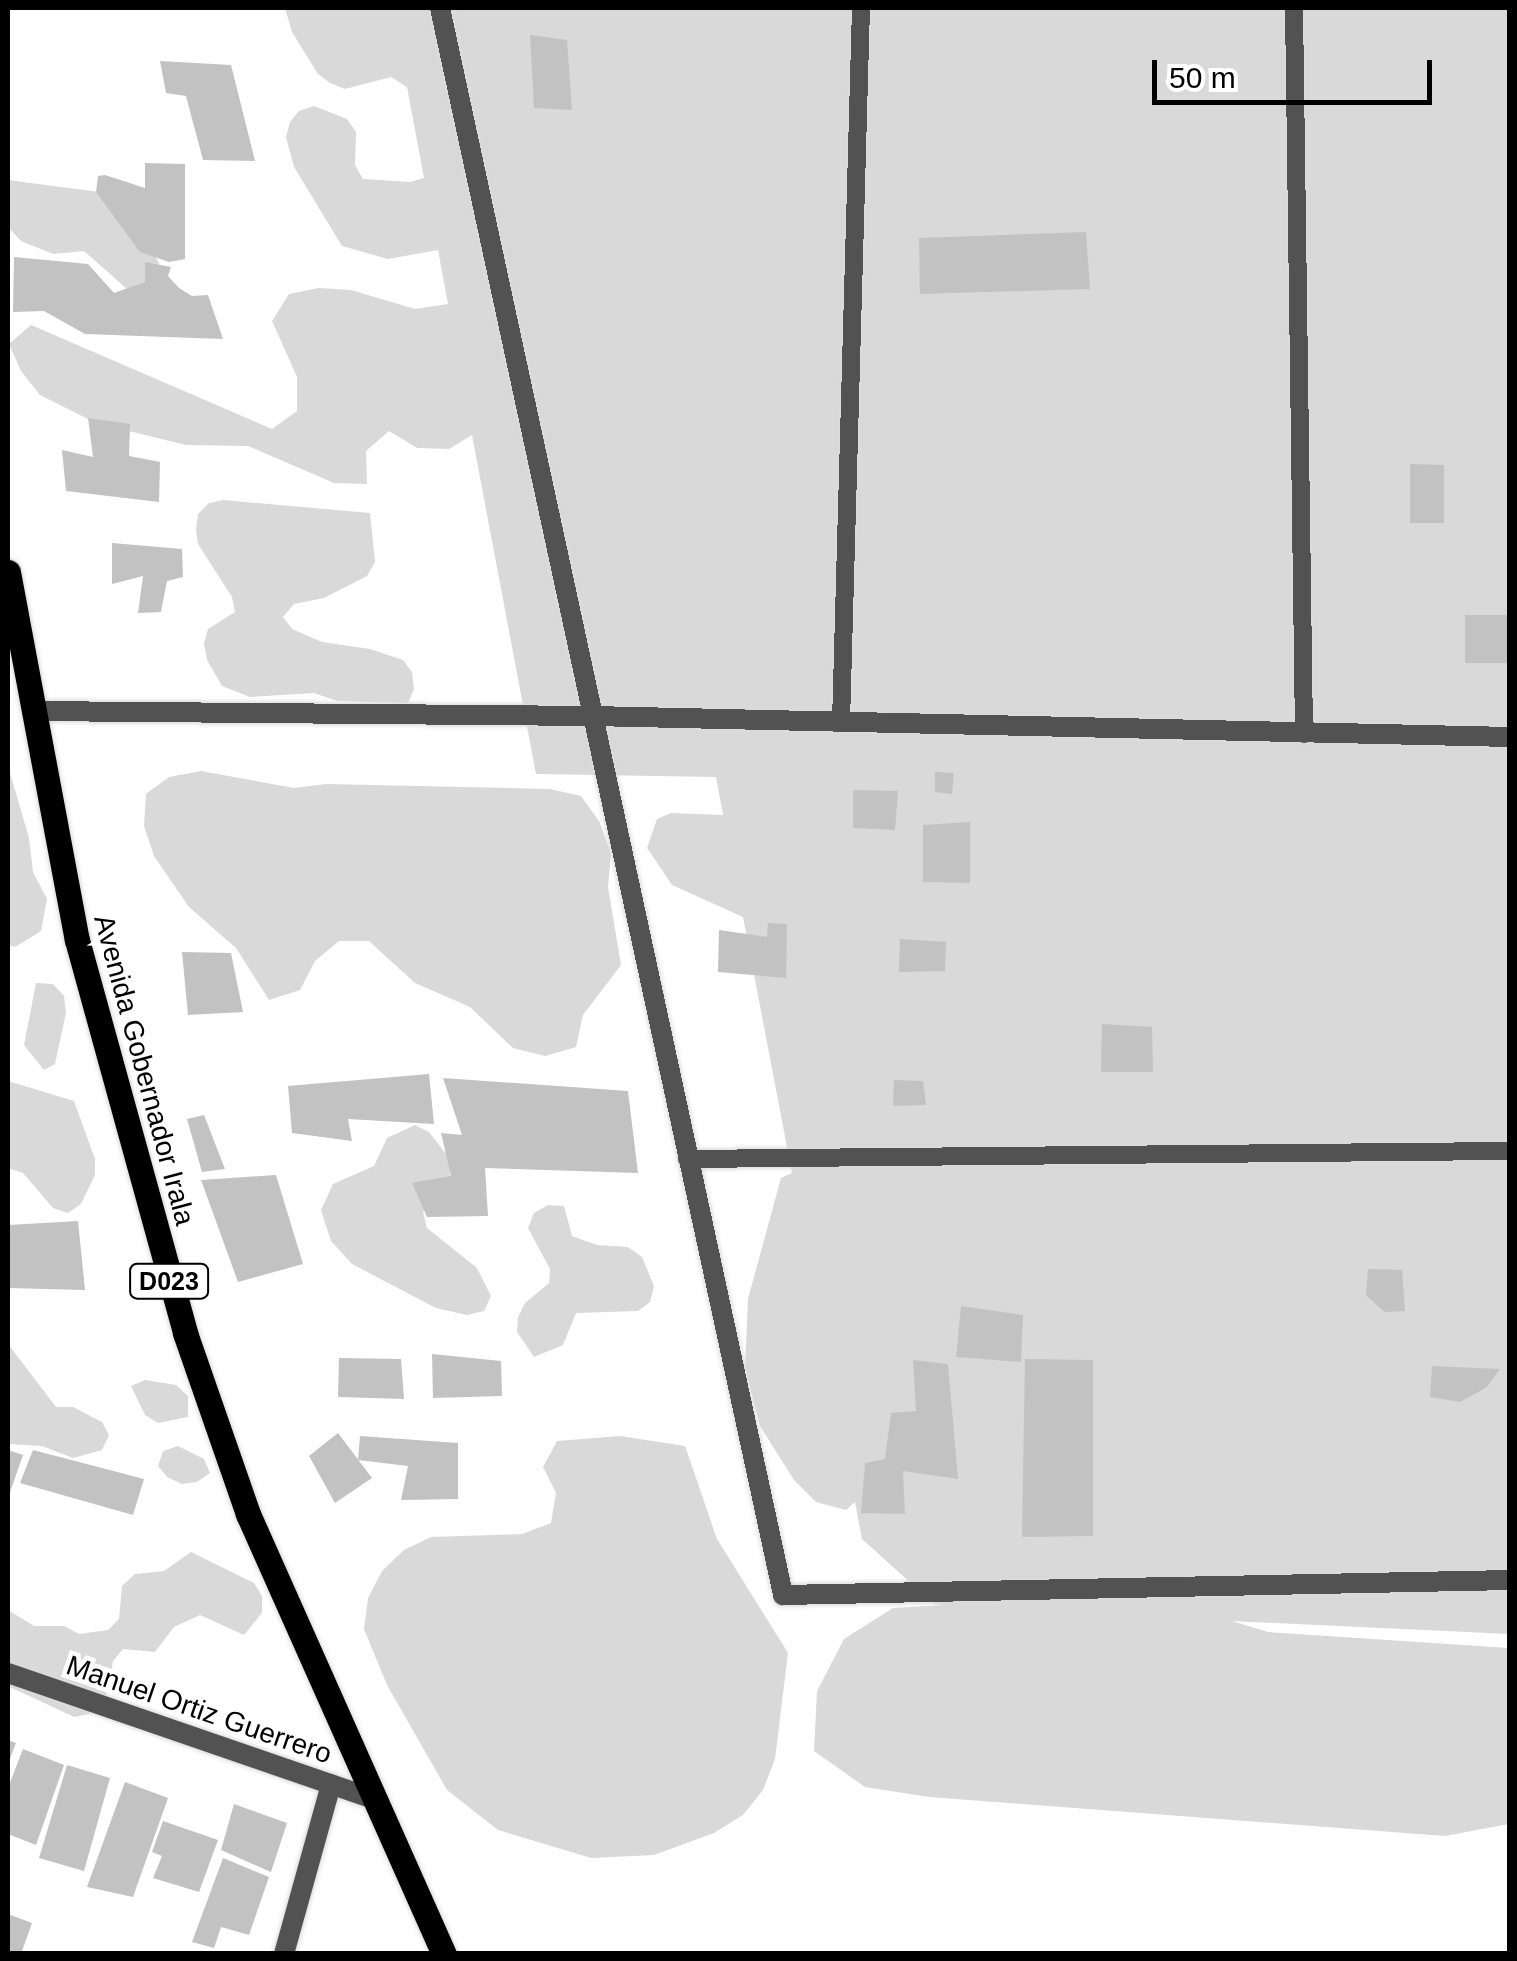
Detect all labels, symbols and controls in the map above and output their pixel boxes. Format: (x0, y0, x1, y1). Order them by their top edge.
scale bar (1157, 40, 1437, 102)
text: 50 m (1169, 61, 1236, 94)
street label: Avenida Gobernador Irala (86, 911, 202, 1229)
road number: D023 (129, 1261, 209, 1301)
street label: Manuel Ortiz Guerrero (62, 1649, 336, 1771)

